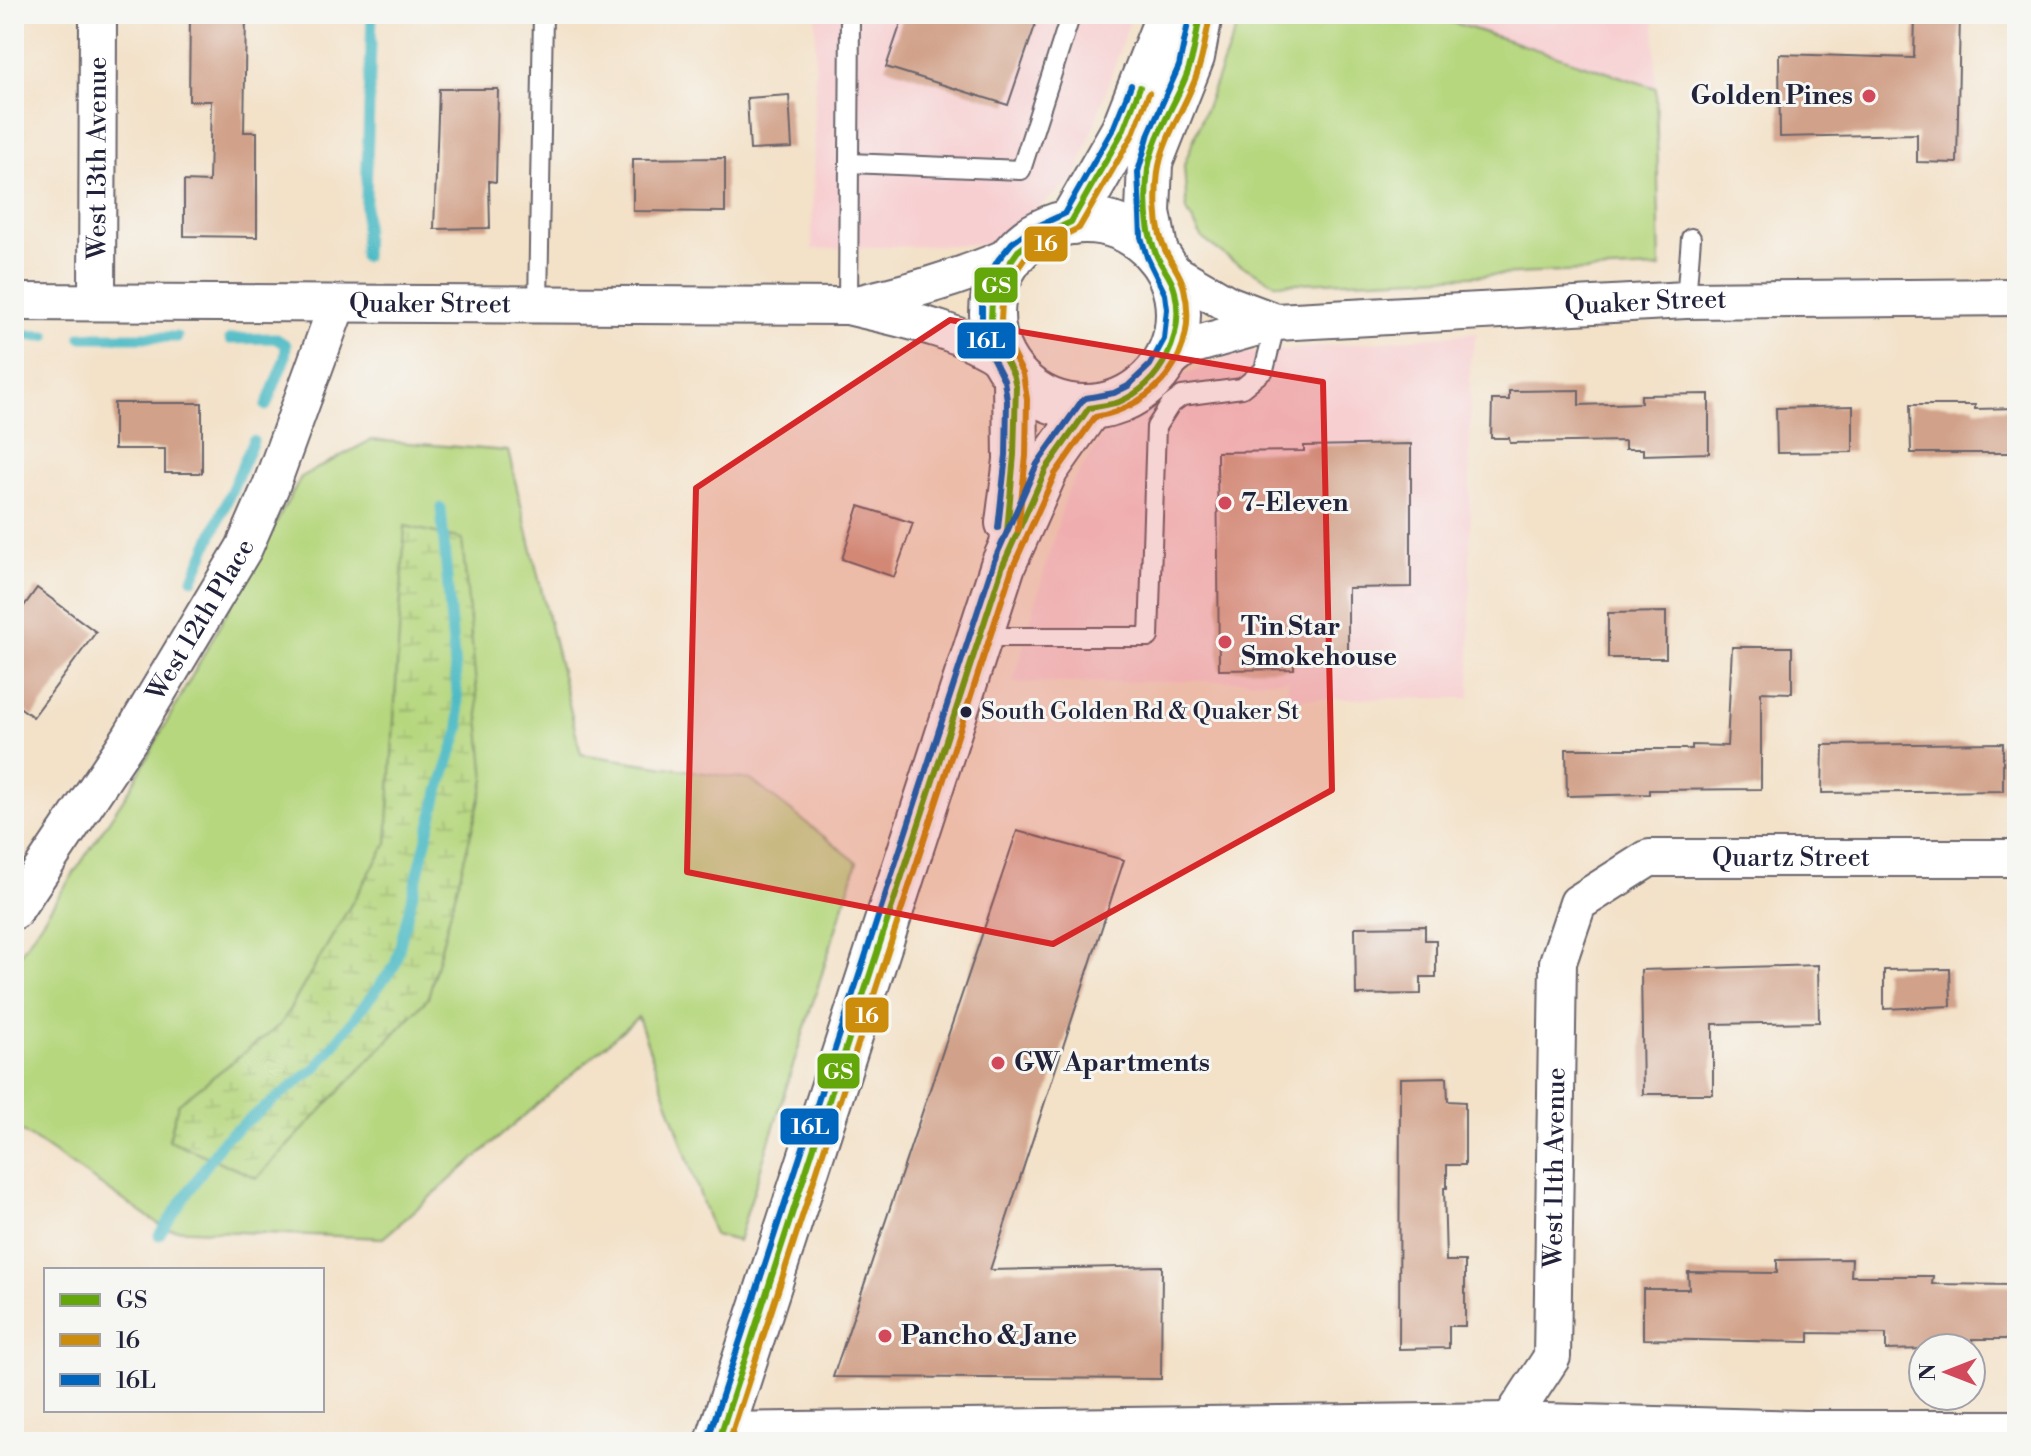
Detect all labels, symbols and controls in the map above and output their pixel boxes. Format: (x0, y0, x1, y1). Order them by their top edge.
street label: West 13th Avenue (81, 56, 114, 261)
place label: Golden Pines (1691, 80, 1853, 112)
marker: Golden Pines (1860, 87, 1878, 105)
line badge: 16 (1023, 225, 1069, 263)
text: 16 (1034, 231, 1058, 258)
line badge: GS (973, 266, 1019, 304)
text: GS (981, 273, 1011, 300)
street label: Quaker Street (1564, 284, 1727, 322)
street label: Quaker Street (349, 288, 511, 320)
line badge: 16L (956, 321, 1017, 360)
text: 16L (967, 328, 1005, 355)
place label: 7-Eleven (1241, 487, 1348, 519)
marker: 7-Eleven (1216, 494, 1234, 512)
street label: West 12th Place (140, 535, 262, 708)
place label: Tin Star Smokehouse (1241, 611, 1397, 673)
marker: Tin Star Smokehouse (1216, 633, 1234, 651)
place label: South Golden Rd & Quaker St (981, 697, 1300, 727)
marker: South Golden Rd & Quaker St (958, 704, 974, 720)
street label: Quartz Street (1712, 842, 1870, 874)
line badge: 16 (844, 996, 890, 1034)
text: 16 (855, 1003, 879, 1030)
place label: GW Apartments (1014, 1047, 1210, 1079)
line badge: GS (816, 1052, 861, 1090)
marker: GW Apartments (989, 1054, 1007, 1072)
text: GS (823, 1059, 853, 1086)
street label: West 11th Avenue (1537, 1067, 1572, 1269)
line badge: 16L (779, 1107, 840, 1146)
text: 16L (791, 1114, 829, 1141)
legend (44, 1268, 324, 1412)
text: GS (116, 1286, 147, 1316)
place label: Pancho & Jane (901, 1320, 1077, 1352)
text: 16 (116, 1326, 140, 1356)
marker: Pancho & Jane (876, 1327, 894, 1345)
north arrow (1907, 1332, 1987, 1412)
text: N (1915, 1363, 1942, 1381)
text: 16L (116, 1366, 156, 1396)

